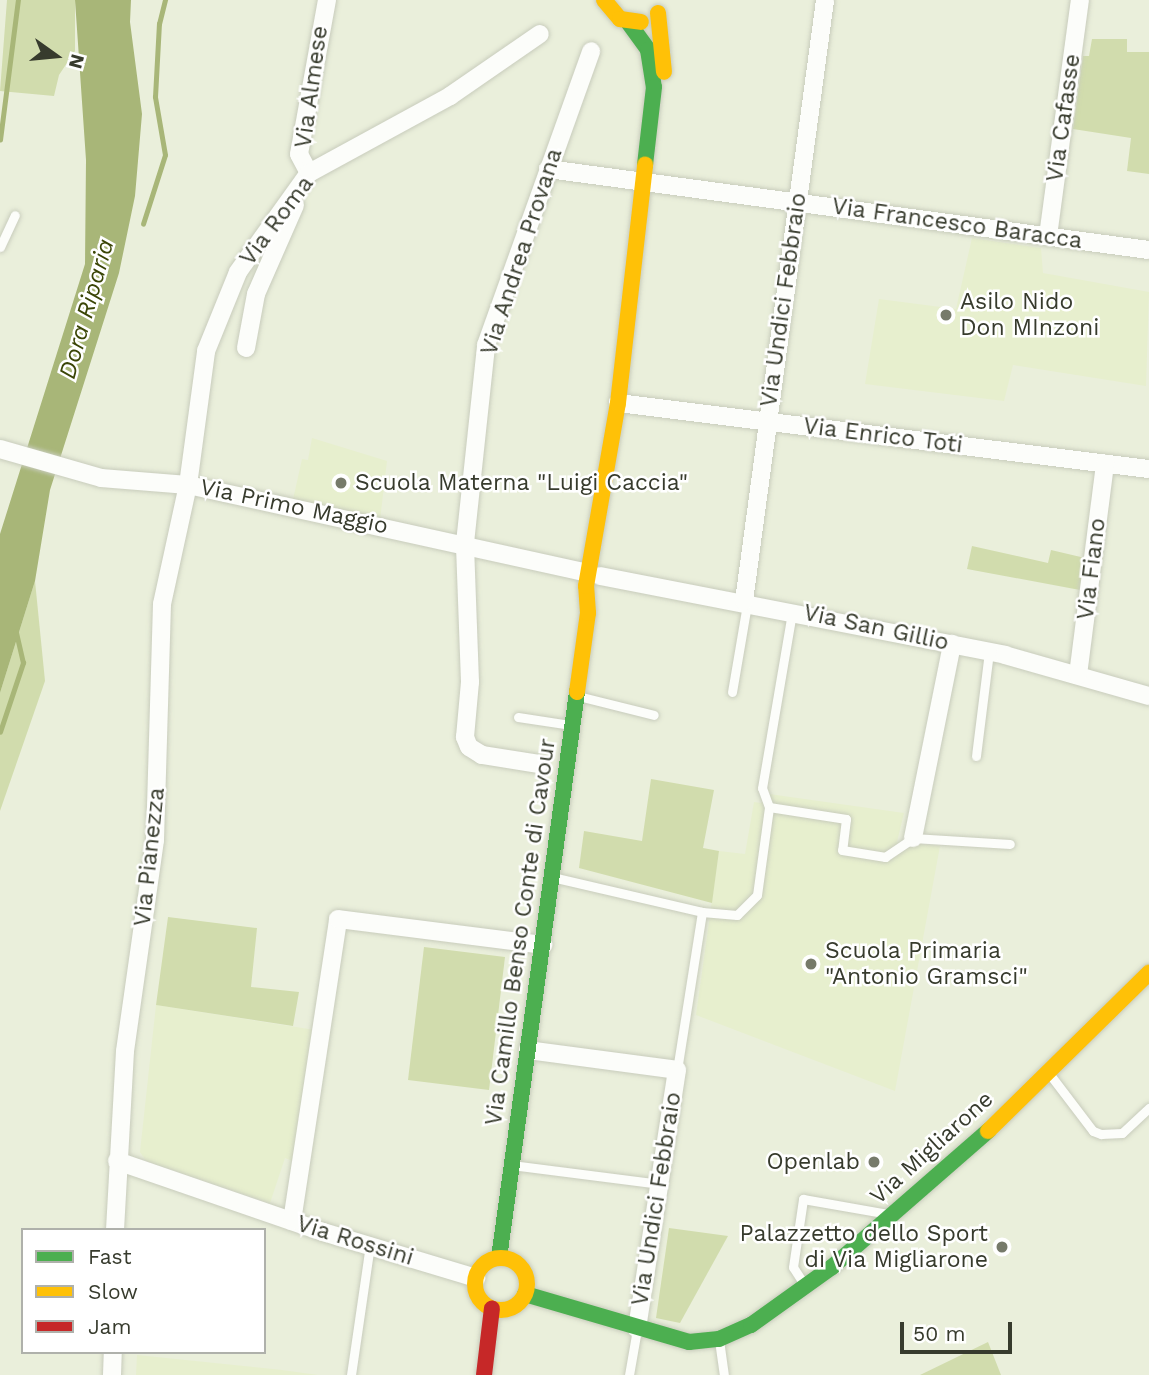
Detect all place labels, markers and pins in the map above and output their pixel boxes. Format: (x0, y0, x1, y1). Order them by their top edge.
place label: Asilo Nido Don MInzoni (960, 288, 1099, 342)
marker: Asilo Nido Don MInzoni (938, 307, 954, 323)
place label: Scuola Materna "Luigi Caccia" (355, 469, 689, 497)
marker: Scuola Materna "Luigi Caccia" (333, 475, 349, 491)
place label: Scuola Primaria "Antonio Gramsci" (825, 937, 1028, 991)
marker: Scuola Primaria "Antonio Gramsci" (803, 956, 819, 972)
place label: Openlab (767, 1148, 860, 1176)
marker: Openlab (866, 1154, 882, 1170)
place label: Palazzetto dello Sport di Via Migliarone (740, 1220, 988, 1274)
marker: Palazzetto dello Sport di Via Migliarone (994, 1239, 1010, 1255)

